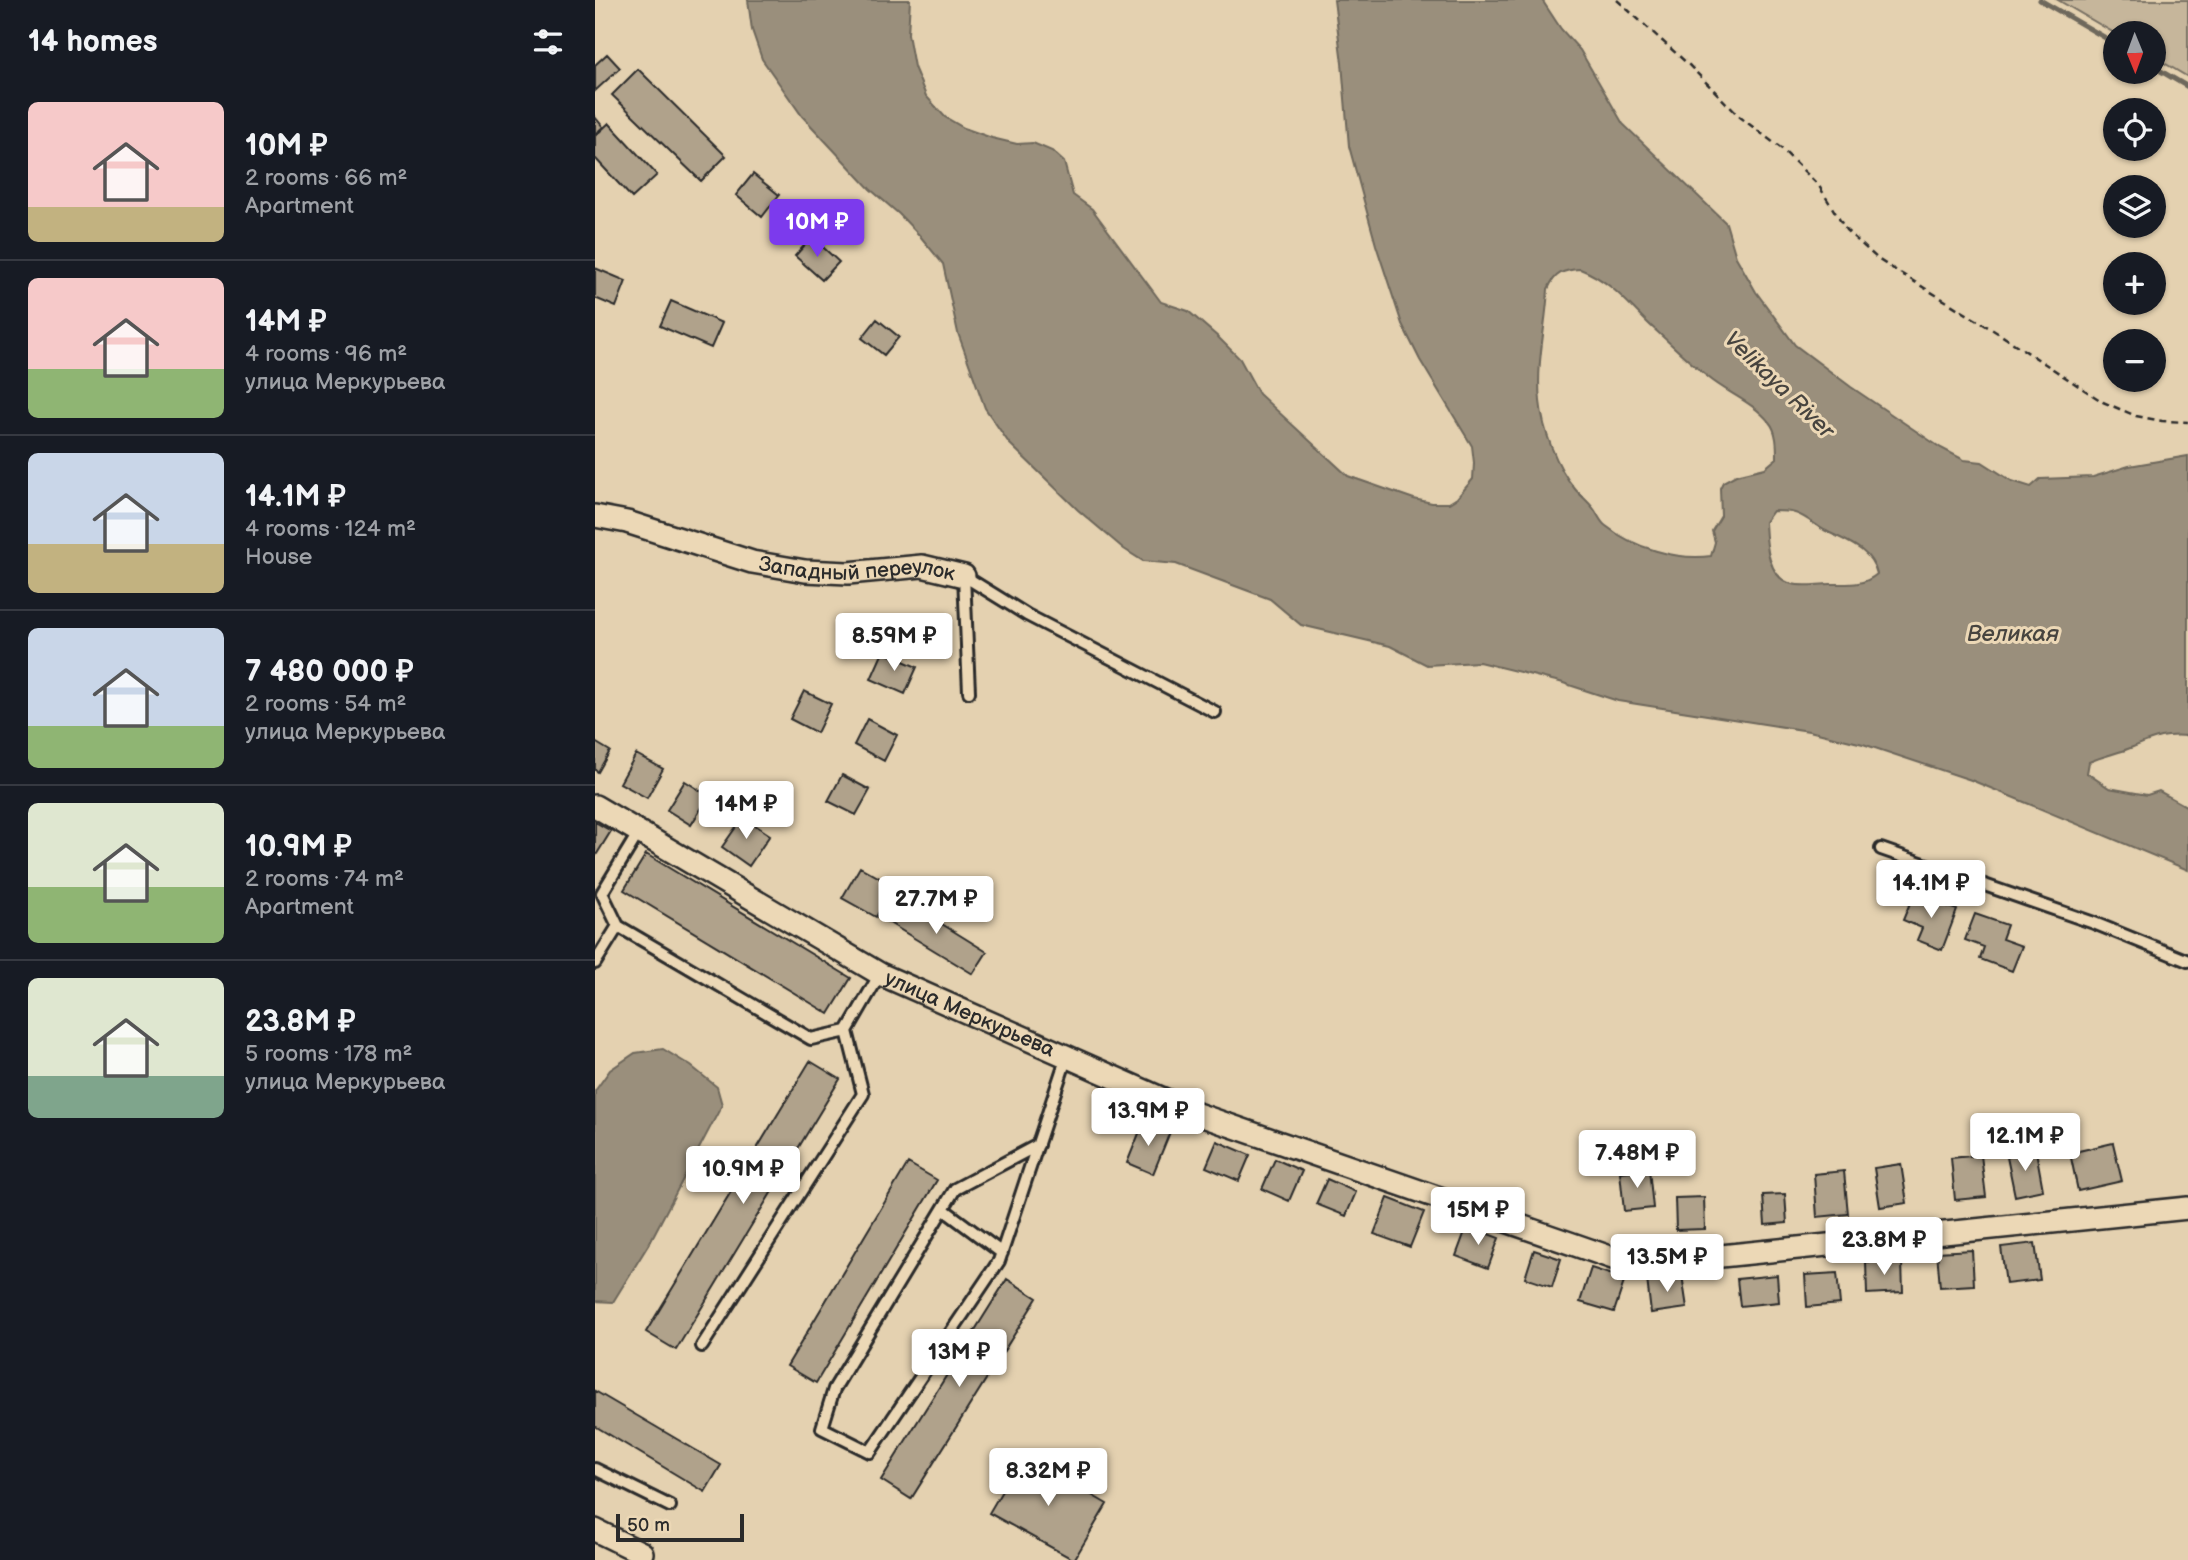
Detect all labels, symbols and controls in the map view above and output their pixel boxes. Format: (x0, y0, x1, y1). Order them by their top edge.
north arrow (2103, 21, 2167, 84)
map controls (2103, 21, 2166, 392)
icon: filters (529, 23, 567, 61)
text: 14 homes (28, 24, 157, 60)
button: locate (2103, 98, 2166, 161)
text: 10M ₽ (245, 128, 328, 164)
icon: home (84, 130, 168, 214)
text: 2 rooms · 66 m² (245, 164, 407, 192)
button: layers (2103, 175, 2166, 238)
text: Apartment (245, 192, 354, 220)
pin: 10M ₽ (768, 200, 866, 259)
text: 10M ₽ (785, 208, 849, 236)
button: + (2103, 252, 2166, 315)
text: 14M ₽ (245, 304, 327, 340)
icon: home (84, 306, 168, 390)
water label: Velikaya River (1718, 325, 1841, 446)
button: − (2103, 329, 2166, 392)
text: 4 rooms · 96 m² (245, 340, 407, 368)
text: улица Меркурьева (245, 368, 446, 396)
text: 14.1M ₽ (245, 479, 346, 515)
icon: home (84, 481, 168, 565)
text: 4 rooms · 124 m² (245, 515, 416, 543)
text: House (245, 543, 312, 571)
street label: Западный переулок (757, 551, 958, 586)
pin: 8.59M ₽ (829, 614, 959, 673)
water label: Великая (1967, 620, 2059, 648)
text: 8.59M ₽ (851, 622, 937, 650)
text: 7 480 000 ₽ (245, 654, 414, 690)
icon: home (84, 656, 168, 740)
text: 2 rooms · 54 m² (245, 690, 407, 718)
text: улица Меркурьева (245, 718, 446, 746)
pin: 14M ₽ (697, 782, 795, 841)
text: 14M ₽ (715, 790, 777, 818)
text: 10.9M ₽ (245, 829, 352, 865)
icon: home (84, 831, 168, 915)
pin: 14.1M ₽ (1866, 860, 1996, 920)
text: 2 rooms · 74 m² (245, 865, 404, 893)
text: 14.1M ₽ (1892, 869, 1970, 897)
pin: 27.7M ₽ (871, 876, 1001, 936)
text: 27.7M ₽ (894, 885, 978, 913)
text: Apartment (245, 893, 354, 921)
street label: улица Меркурьева (881, 965, 1059, 1062)
text: 23.8M ₽ (245, 1004, 356, 1040)
icon: home (84, 1006, 168, 1090)
text: 5 rooms · 178 m² (245, 1040, 413, 1068)
text: улица Меркурьева (245, 1068, 446, 1096)
pin: 13.9M ₽ (1083, 1088, 1213, 1148)
text: 13.9M ₽ (1107, 1097, 1189, 1125)
pin: 12.1M ₽ (1960, 1114, 2090, 1173)
text: 12.1M ₽ (1986, 1122, 2064, 1150)
pin: 7.48M ₽ (1572, 1130, 1702, 1190)
text: 7.48M ₽ (1595, 1139, 1679, 1167)
pin: 10.9M ₽ (678, 1146, 808, 1206)
text: 10.9M ₽ (702, 1155, 784, 1183)
pin: 15M ₽ (1429, 1188, 1527, 1247)
text: 15M ₽ (1447, 1196, 1509, 1224)
pin: 23.8M ₽ (1819, 1218, 1949, 1277)
text: 23.8M ₽ (1842, 1226, 1926, 1254)
pin: 13.5M ₽ (1602, 1234, 1732, 1294)
text: 13.5M ₽ (1627, 1243, 1707, 1271)
pin: 13M ₽ (910, 1330, 1008, 1389)
text: 13M ₽ (928, 1338, 990, 1366)
pin: 8.32M ₽ (983, 1448, 1113, 1508)
text: 8.32M ₽ (1005, 1457, 1091, 1485)
scale bar (616, 1511, 744, 1543)
text: 50 m (627, 1514, 670, 1537)

